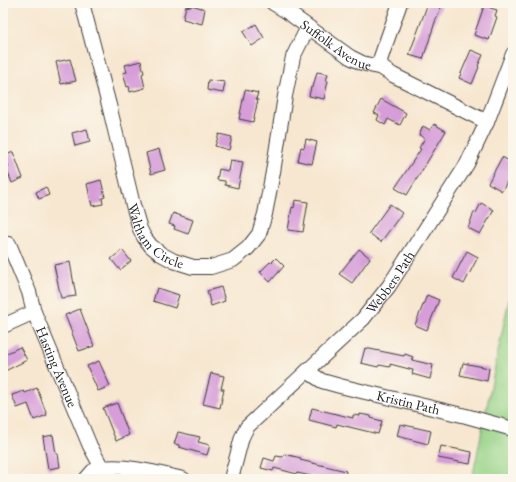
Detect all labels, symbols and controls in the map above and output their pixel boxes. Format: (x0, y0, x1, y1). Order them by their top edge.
street label: Suffolk Avenue (297, 15, 374, 74)
street label: Waltham Circle (124, 201, 186, 273)
street label: Webbers Path (362, 247, 418, 317)
street label: Hasting Avenue (32, 324, 82, 410)
street label: Kristin Path (375, 386, 442, 419)

